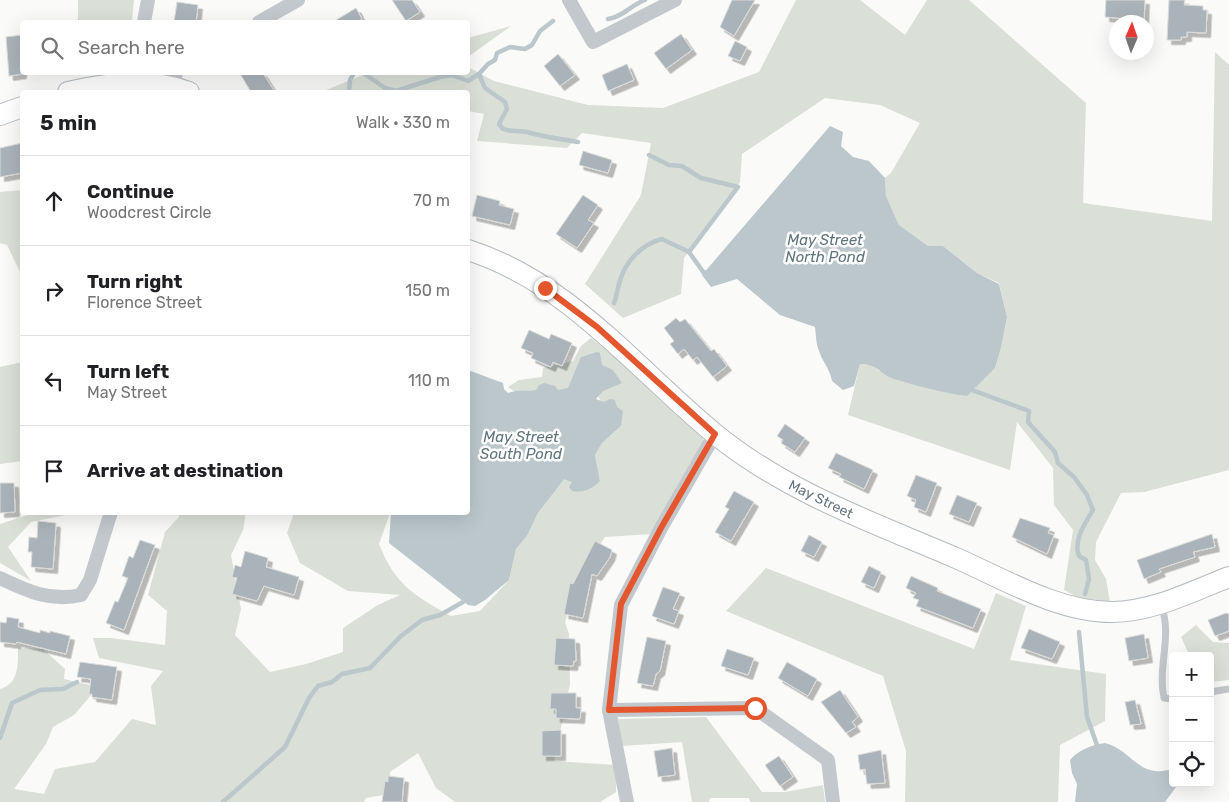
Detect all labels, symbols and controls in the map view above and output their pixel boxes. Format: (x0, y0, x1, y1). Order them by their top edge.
north arrow (1109, 15, 1154, 60)
search box (20, 20, 470, 75)
icon: search (38, 34, 66, 62)
text: Search here (78, 36, 185, 59)
text: 5 min (40, 110, 97, 135)
text: Walk · 330 m (356, 113, 450, 132)
text: Continue (87, 180, 174, 203)
icon: ahead (40, 187, 68, 215)
text: 70 m (413, 191, 450, 210)
text: Woodcrest Circle (87, 203, 212, 222)
water label: May Street North Pond (785, 231, 866, 266)
text: Turn right (87, 270, 182, 293)
icon: right (40, 277, 68, 305)
route end (534, 277, 557, 300)
text: 150 m (405, 281, 450, 300)
text: Florence Street (87, 293, 202, 312)
text: Turn left (87, 360, 169, 383)
icon: left (40, 367, 68, 395)
text: 110 m (408, 371, 450, 390)
text: May Street (87, 383, 167, 402)
water label: May Street South Pond (480, 428, 563, 463)
icon: arrive (40, 457, 68, 485)
text: Arrive at destination (87, 459, 283, 482)
street label: May Street (786, 476, 856, 523)
map controls (1169, 652, 1214, 787)
button: + (1169, 652, 1214, 697)
route start (744, 697, 767, 720)
button: − (1169, 697, 1214, 742)
button: locate (1169, 742, 1214, 787)

